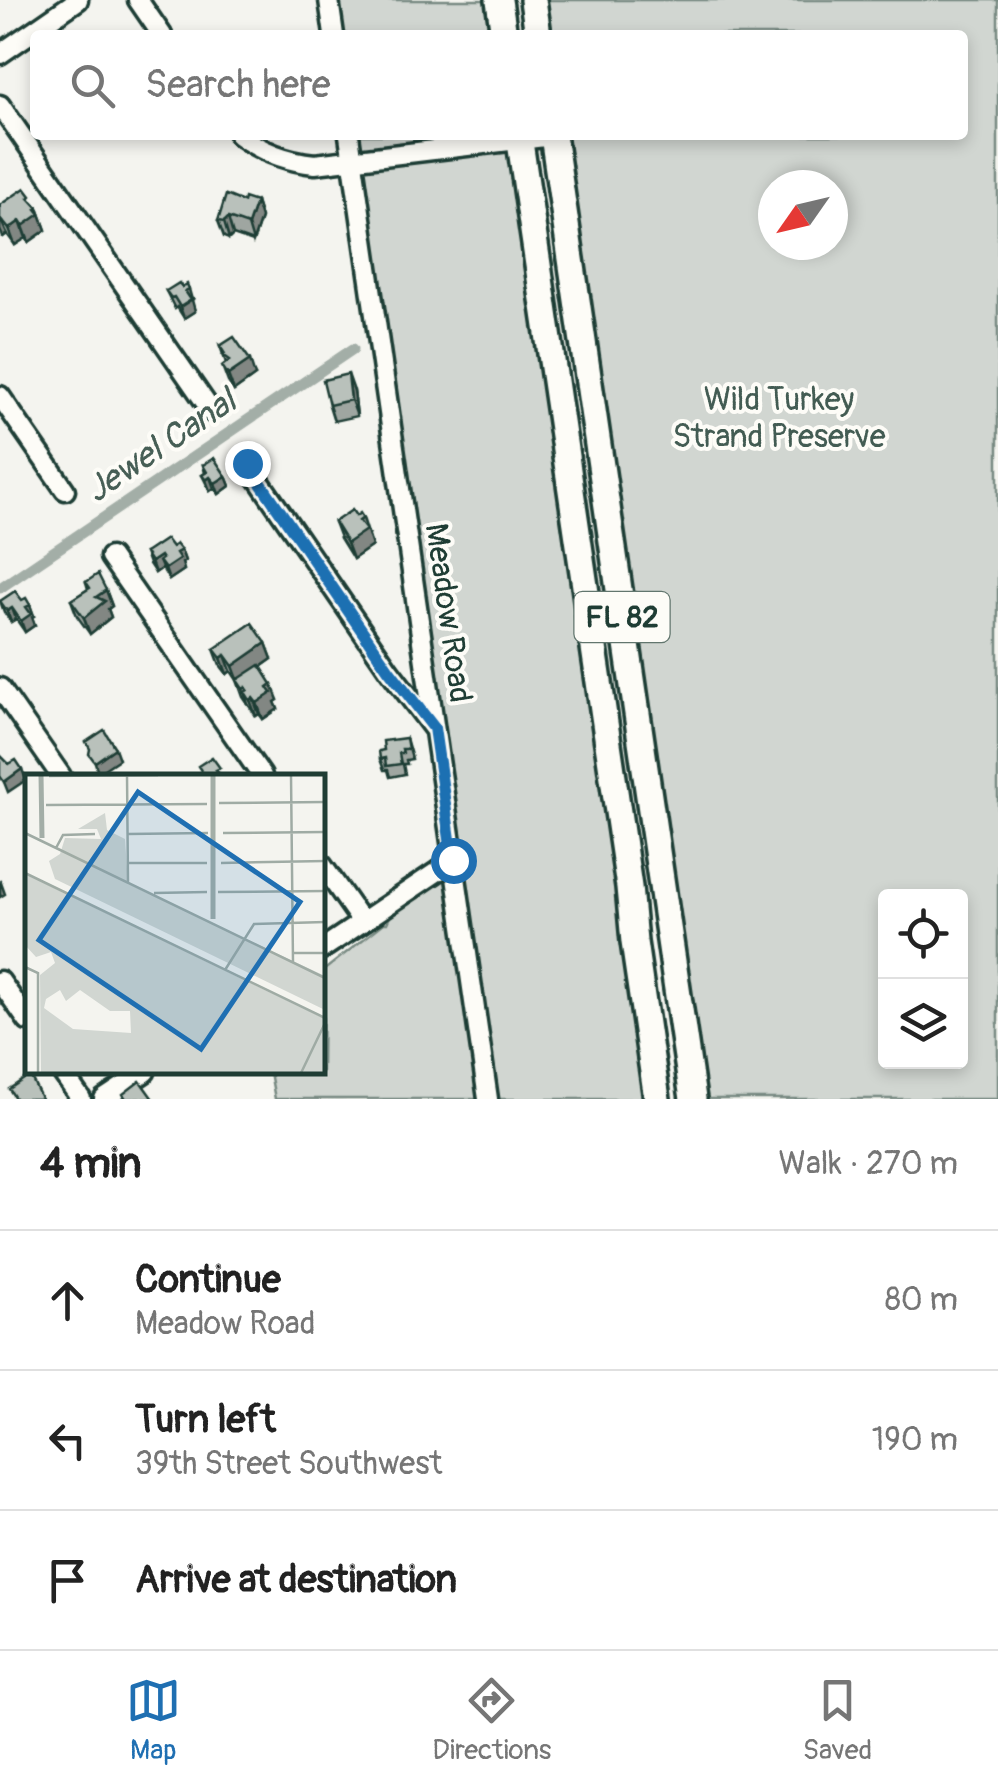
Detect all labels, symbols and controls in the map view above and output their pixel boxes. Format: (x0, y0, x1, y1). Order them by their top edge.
search box (30, 30, 968, 140)
icon: search (65, 58, 120, 113)
text: Search here (145, 61, 331, 109)
north arrow (758, 170, 848, 260)
water label: Jewel Canal (77, 378, 248, 512)
park label: Wild Turkey Strand Preserve (673, 380, 886, 457)
route end (225, 441, 271, 487)
street label: Meadow Road (416, 521, 480, 705)
road number: FL 82 (574, 592, 670, 642)
inset map (25, 774, 325, 1074)
route start (431, 838, 477, 884)
map controls (878, 889, 968, 1069)
button: locate (878, 889, 968, 979)
button: layers (878, 979, 968, 1069)
text: 4 min (40, 1138, 142, 1190)
text: Walk · 270 m (779, 1144, 958, 1184)
text: Continue (135, 1256, 281, 1304)
icon: ahead (40, 1273, 95, 1328)
text: 80 m (885, 1280, 958, 1320)
text: Meadow Road (135, 1304, 315, 1344)
text: Turn left (135, 1396, 276, 1444)
icon: left (40, 1413, 95, 1468)
text: 190 m (872, 1420, 958, 1460)
text: 39th Street Southwest (135, 1444, 442, 1484)
icon: arrive (40, 1553, 95, 1608)
text: Arrive at destination (135, 1556, 457, 1604)
tab: Map (126, 1673, 181, 1768)
tab: Directions (432, 1673, 551, 1768)
tab: Saved (803, 1673, 872, 1768)

